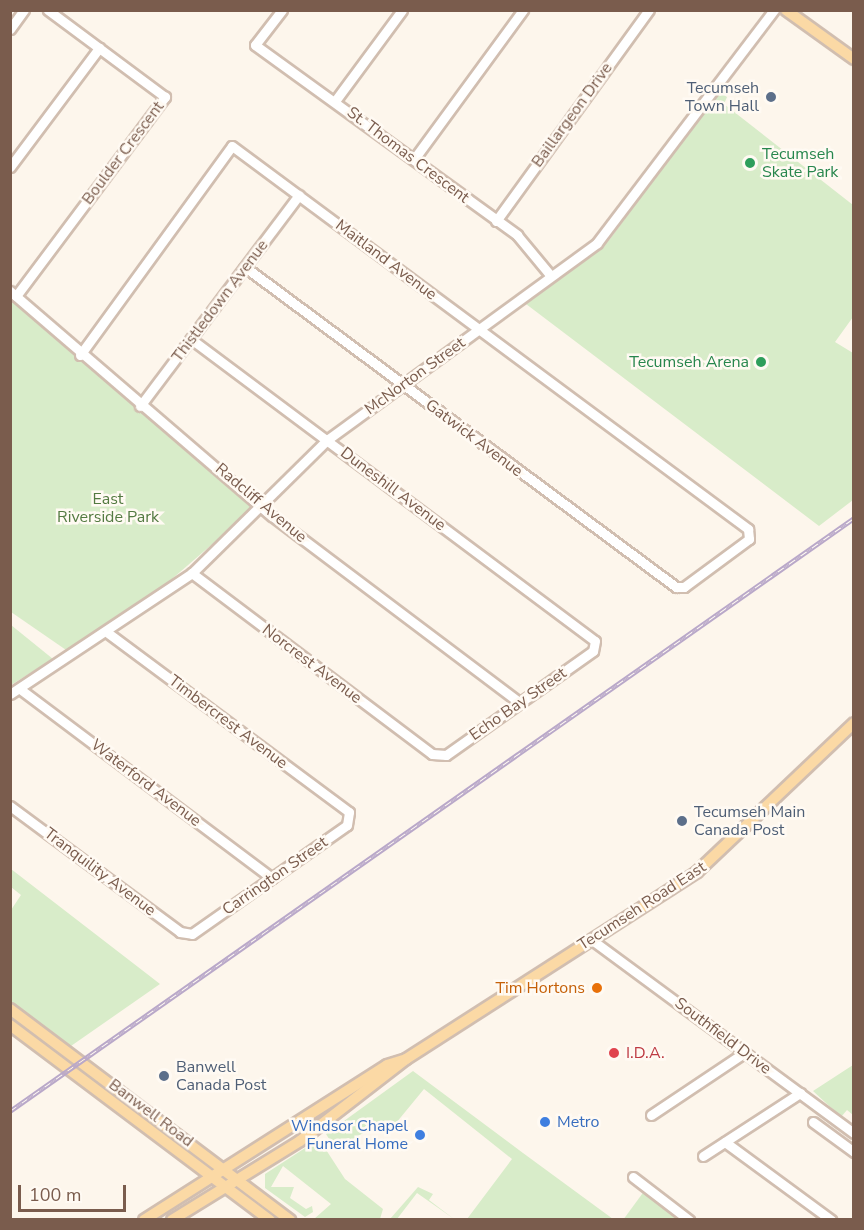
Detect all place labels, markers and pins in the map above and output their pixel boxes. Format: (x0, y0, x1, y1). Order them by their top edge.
place label: Tecumseh Town Hall (685, 78, 759, 116)
marker: Tecumseh Town Hall (764, 90, 778, 104)
place label: Tecumseh Skate Park (762, 144, 838, 182)
marker: Tecumseh Skate Park (743, 156, 757, 170)
place label: Tecumseh Arena (629, 352, 749, 372)
marker: Tecumseh Arena (754, 355, 768, 369)
place label: Tecumseh Main Canada Post (694, 802, 805, 840)
marker: Tecumseh Main Canada Post (675, 814, 689, 828)
place label: Tim Hortons (495, 978, 585, 998)
marker: Tim Hortons (590, 981, 604, 995)
place label: I.D.A. (626, 1043, 665, 1063)
marker: I.D.A. (607, 1046, 621, 1060)
place label: Banwell Canada Post (176, 1057, 266, 1095)
marker: Banwell Canada Post (157, 1069, 171, 1083)
place label: Metro (557, 1112, 599, 1132)
marker: Metro (538, 1115, 552, 1129)
place label: Windsor Chapel Funeral Home (291, 1116, 408, 1154)
marker: Windsor Chapel Funeral Home (413, 1128, 427, 1142)

